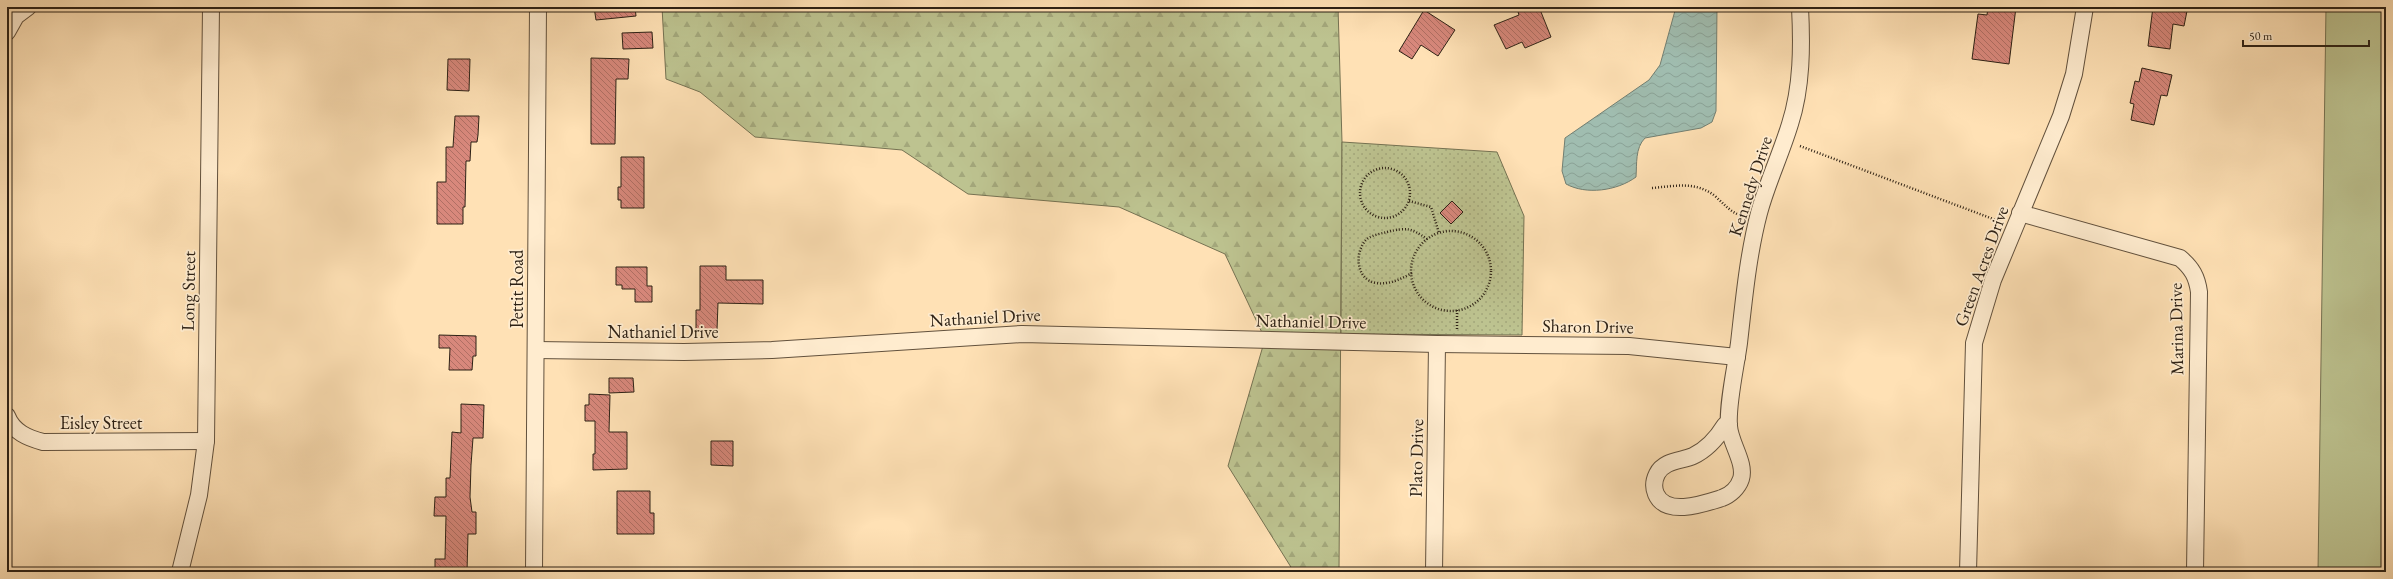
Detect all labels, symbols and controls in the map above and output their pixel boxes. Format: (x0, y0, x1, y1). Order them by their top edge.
scale bar (2243, 22, 2369, 48)
text: 50 m (2249, 28, 2273, 44)
street label: Kennedy Drive (1723, 133, 1777, 239)
street label: Green Acres Drive (1949, 203, 2013, 329)
street label: Pettit Road (505, 249, 528, 328)
street label: Long Street (176, 251, 200, 331)
street label: Marina Drive (2164, 283, 2188, 375)
street label: Nathaniel Drive (929, 303, 1041, 331)
street label: Nathaniel Drive (1255, 309, 1367, 333)
street label: Sharon Drive (1542, 314, 1634, 338)
street label: Nathaniel Drive (608, 320, 718, 343)
street label: Eisley Street (60, 411, 143, 434)
street label: Plato Drive (1404, 419, 1428, 497)

